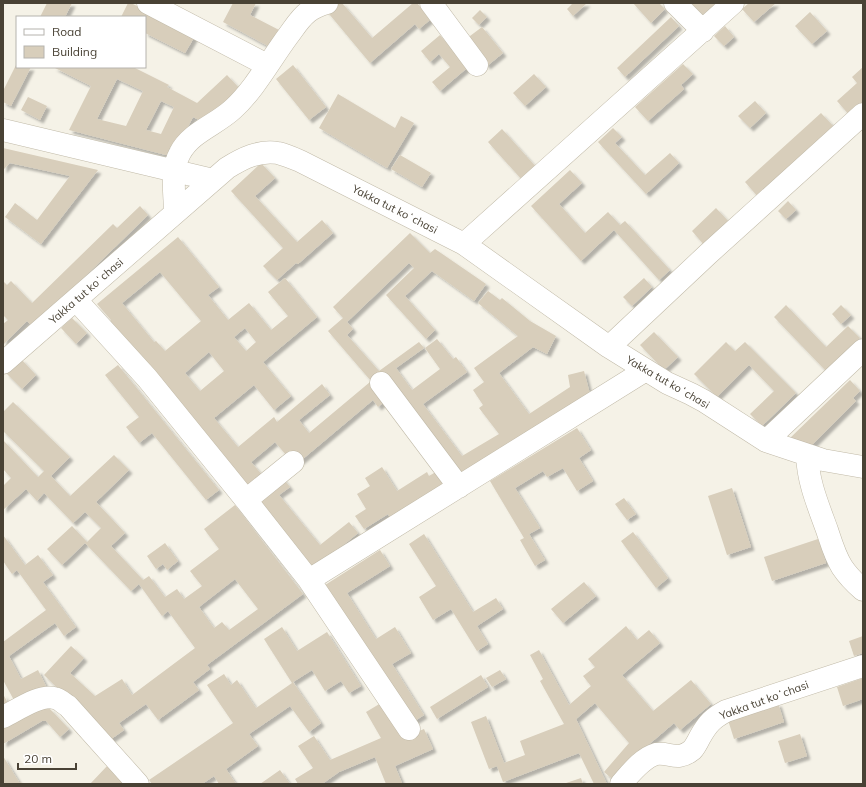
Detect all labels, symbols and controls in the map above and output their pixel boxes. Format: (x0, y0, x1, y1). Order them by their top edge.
legend (16, 16, 146, 68)
text: Road (52, 24, 81, 39)
text: Building (52, 44, 97, 59)
street label: Yakka tut koʻchasi (349, 181, 440, 237)
street label: Yakka tut koʻchasi (45, 255, 126, 328)
street label: Yakka tut koʻchasi (623, 352, 712, 412)
street label: Yakka tut koʻchasi (717, 677, 811, 723)
scale bar (18, 745, 76, 771)
text: 20 m (24, 751, 52, 766)

